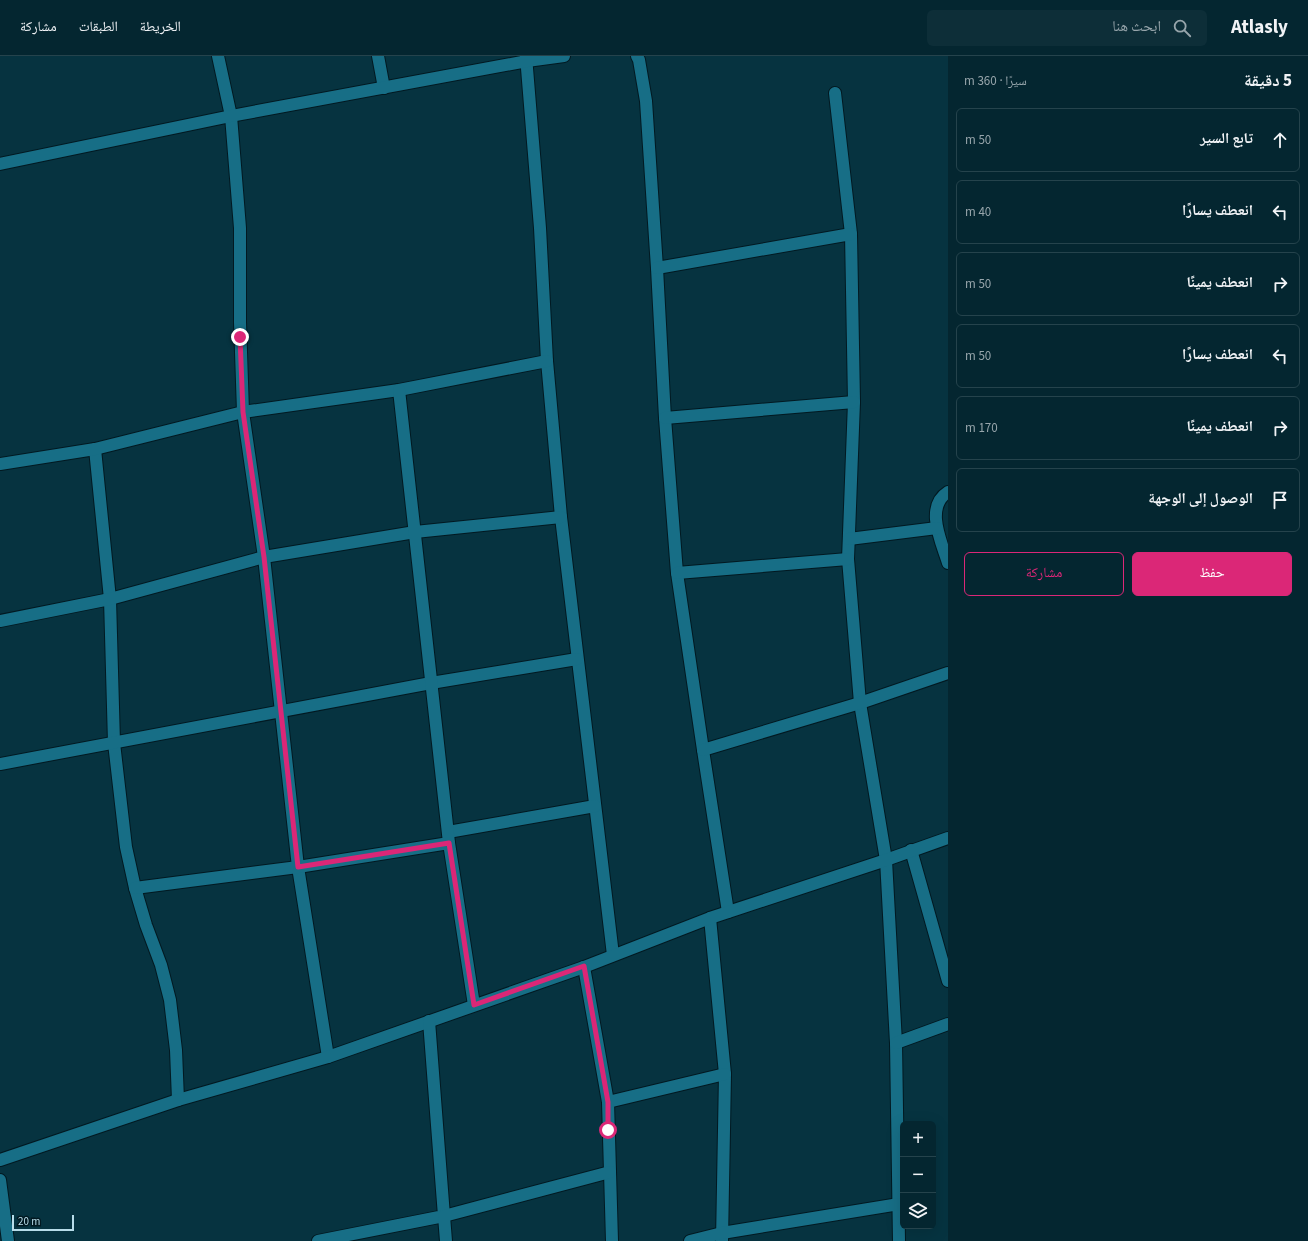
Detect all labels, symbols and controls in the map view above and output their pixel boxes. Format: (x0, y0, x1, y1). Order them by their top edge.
search box (927, 10, 1207, 46)
text: Atlasly (1231, 14, 1288, 41)
text: ابحث هنا (1112, 16, 1161, 37)
text: مشاركة (20, 17, 57, 37)
text: الطبقات (79, 17, 118, 37)
text: الخريطة (140, 17, 181, 37)
icon: search (1171, 17, 1193, 39)
text: 5 دقيقة (1244, 69, 1292, 93)
text: سيرًا · 360 m (964, 72, 1027, 90)
text: تابع السير (1200, 128, 1253, 149)
icon: ahead (1269, 129, 1291, 151)
text: 50 m (965, 131, 991, 149)
text: انعطف يسارًا (1182, 200, 1253, 221)
icon: left (1269, 201, 1291, 223)
text: 40 m (965, 203, 991, 221)
text: انعطف يمينًا (1186, 272, 1253, 293)
icon: right (1269, 273, 1291, 295)
text: 50 m (965, 275, 991, 293)
route end (231, 328, 249, 346)
text: انعطف يسارًا (1182, 344, 1253, 365)
icon: left (1269, 345, 1291, 367)
text: 50 m (965, 347, 991, 365)
text: انعطف يمينًا (1186, 416, 1253, 437)
icon: right (1269, 417, 1291, 439)
text: 170 m (965, 419, 998, 437)
text: الوصول إلى الوجهة (1148, 488, 1253, 509)
icon: arrive (1269, 489, 1291, 511)
button: مشاركة (964, 552, 1124, 596)
button: حفظ (1132, 552, 1292, 596)
route start (599, 1121, 617, 1139)
map controls (900, 1121, 936, 1229)
button: + (900, 1121, 936, 1157)
button: − (900, 1157, 936, 1193)
button: layers (900, 1193, 936, 1229)
scale bar (12, 1213, 74, 1232)
text: 20 m (18, 1214, 40, 1229)

